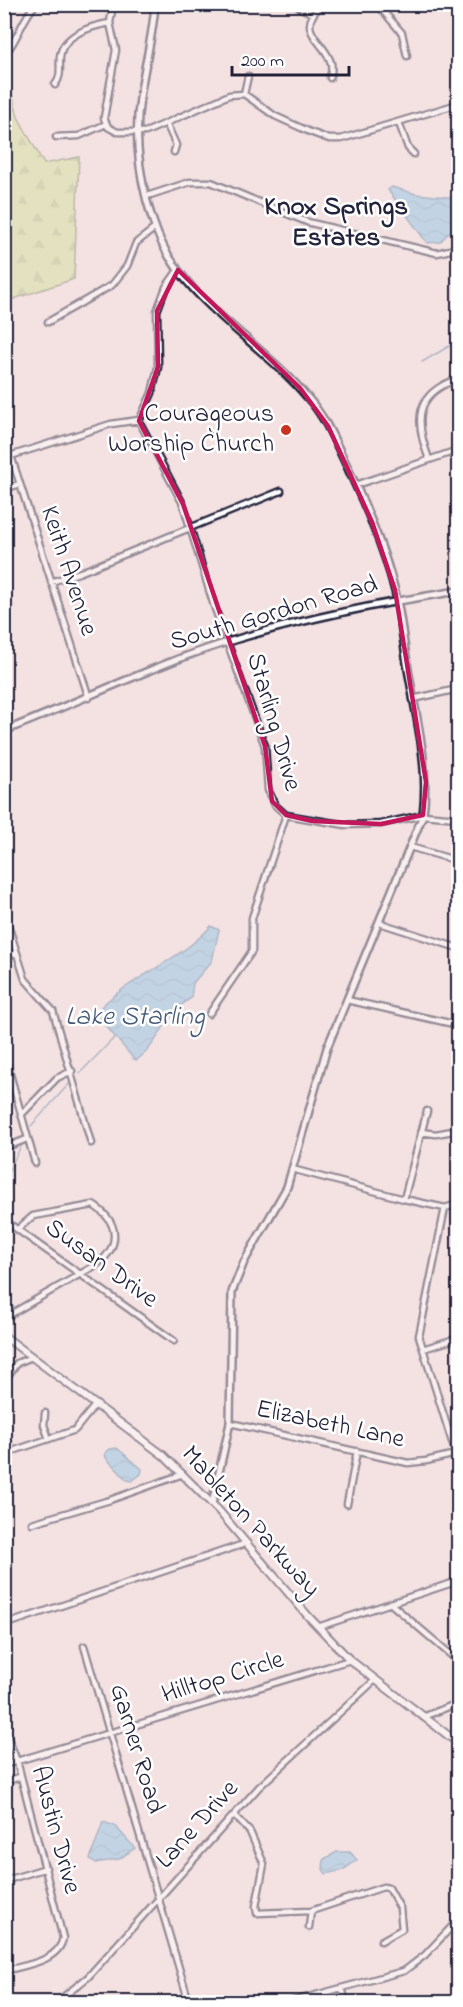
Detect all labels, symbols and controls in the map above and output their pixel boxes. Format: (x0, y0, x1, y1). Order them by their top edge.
scale bar (232, 39, 349, 77)
text: 200 m (241, 49, 284, 75)
district label: Knox Springs Estates (264, 188, 408, 258)
place label: Courageous Worship Church (108, 396, 274, 464)
marker: Courageous Worship Church (279, 423, 293, 437)
street label: Keith Avenue (29, 501, 107, 641)
street label: South Gordon Road (166, 566, 383, 662)
street label: Starling Drive (235, 649, 311, 796)
water label: Lake Starling (65, 998, 206, 1038)
street label: Susan Drive (36, 1210, 166, 1318)
street label: Elizabeth Lane (252, 1391, 408, 1459)
street label: Mableton Parkway (171, 1438, 329, 1606)
street label: Hilltop Circle (157, 1641, 289, 1715)
street label: Garner Road (98, 1679, 174, 1819)
street label: Austin Drive (20, 1762, 90, 1899)
street label: Lane Drive (147, 1772, 249, 1878)

